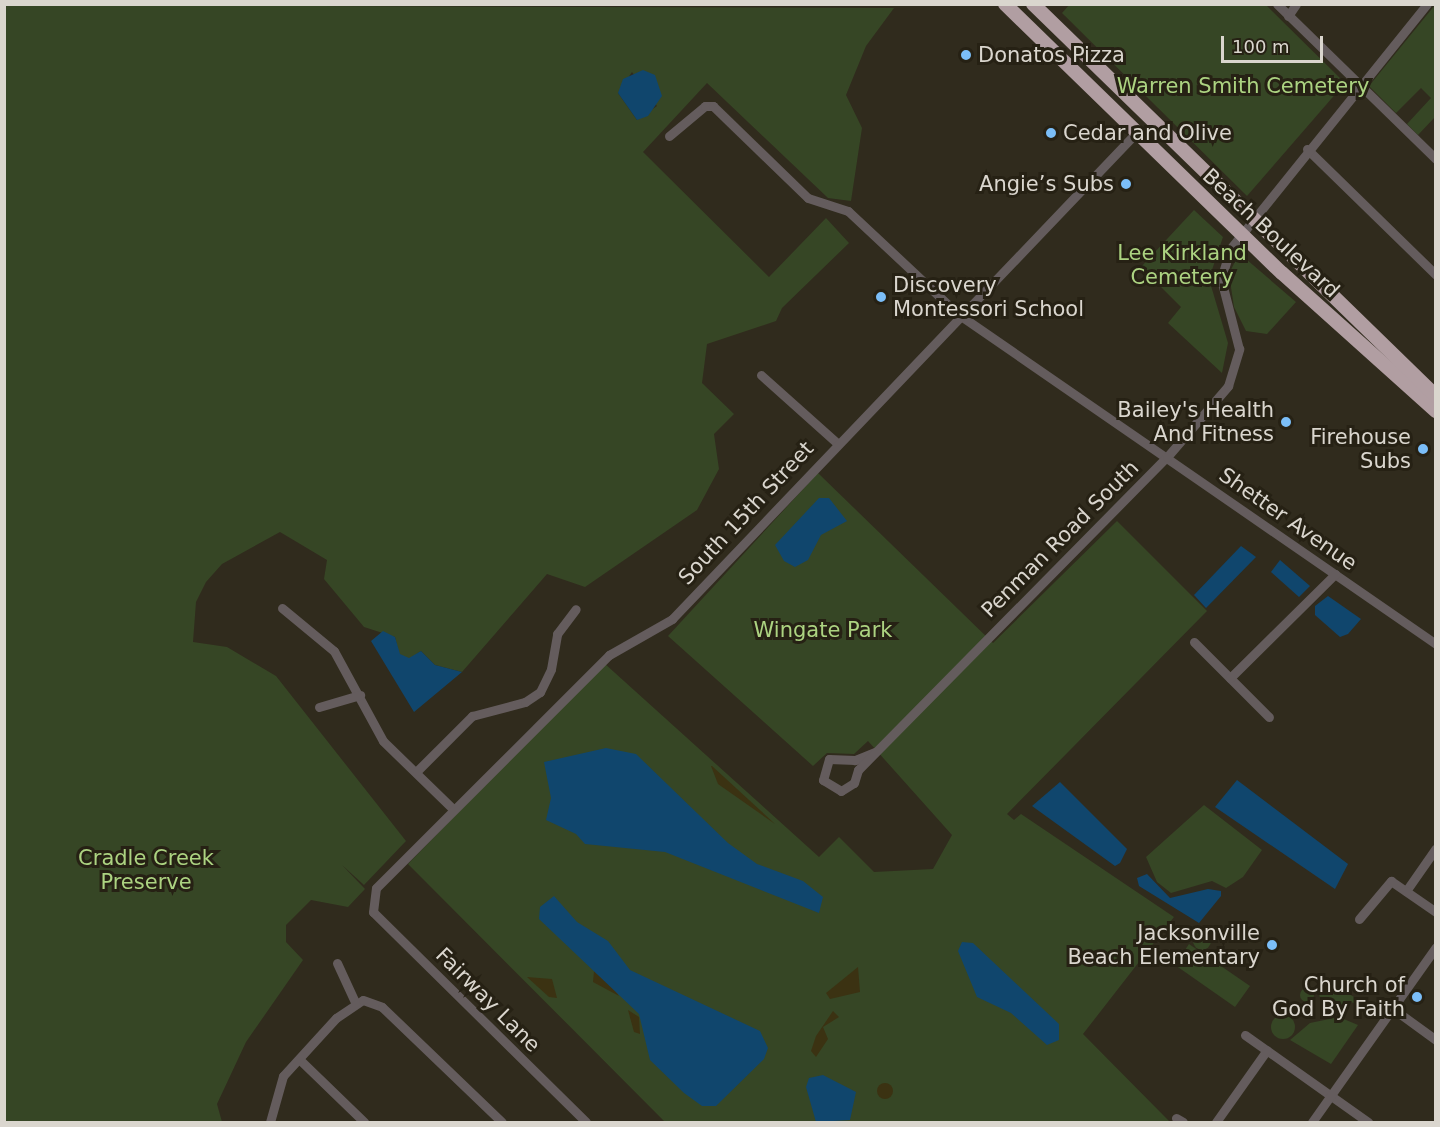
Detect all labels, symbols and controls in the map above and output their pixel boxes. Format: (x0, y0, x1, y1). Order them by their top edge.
scale bar (1224, 24, 1326, 62)
text: 100 m (1232, 36, 1290, 57)
place label: Donatos Pizza (978, 42, 1125, 68)
marker: Donatos Pizza (959, 48, 973, 62)
park label: Warren Smith Cemetery (1117, 73, 1369, 99)
place label: Cedar and Olive (1063, 120, 1232, 146)
marker: Cedar and Olive (1044, 126, 1058, 140)
street label: Beach Boulevard (1197, 163, 1345, 303)
place label: Angie’s Subs (979, 171, 1114, 197)
marker: Angie’s Subs (1119, 177, 1133, 191)
park label: Lee Kirkland Cemetery (1117, 240, 1247, 290)
place label: Discovery Montessori School (893, 272, 1084, 322)
marker: Discovery Montessori School (874, 290, 888, 304)
place label: Bailey's Health And Fitness (1117, 397, 1274, 447)
marker: Bailey's Health And Fitness (1279, 415, 1293, 429)
place label: Firehouse Subs (1310, 424, 1411, 474)
street label: South 15th Street (673, 436, 819, 590)
marker: Firehouse Subs (1416, 442, 1430, 456)
street label: Penman Road South (976, 455, 1144, 623)
street label: Shetter Avenue (1214, 462, 1362, 576)
park label: Wingate Park (754, 617, 892, 643)
park label: Cradle Creek Preserve (78, 845, 214, 895)
place label: Jacksonville Beach Elementary (1067, 920, 1260, 970)
marker: Jacksonville Beach Elementary (1265, 938, 1279, 952)
street label: Fairway Lane (431, 943, 545, 1057)
place label: Church of God By Faith (1272, 972, 1405, 1022)
marker: Church of God By Faith (1410, 990, 1424, 1004)

